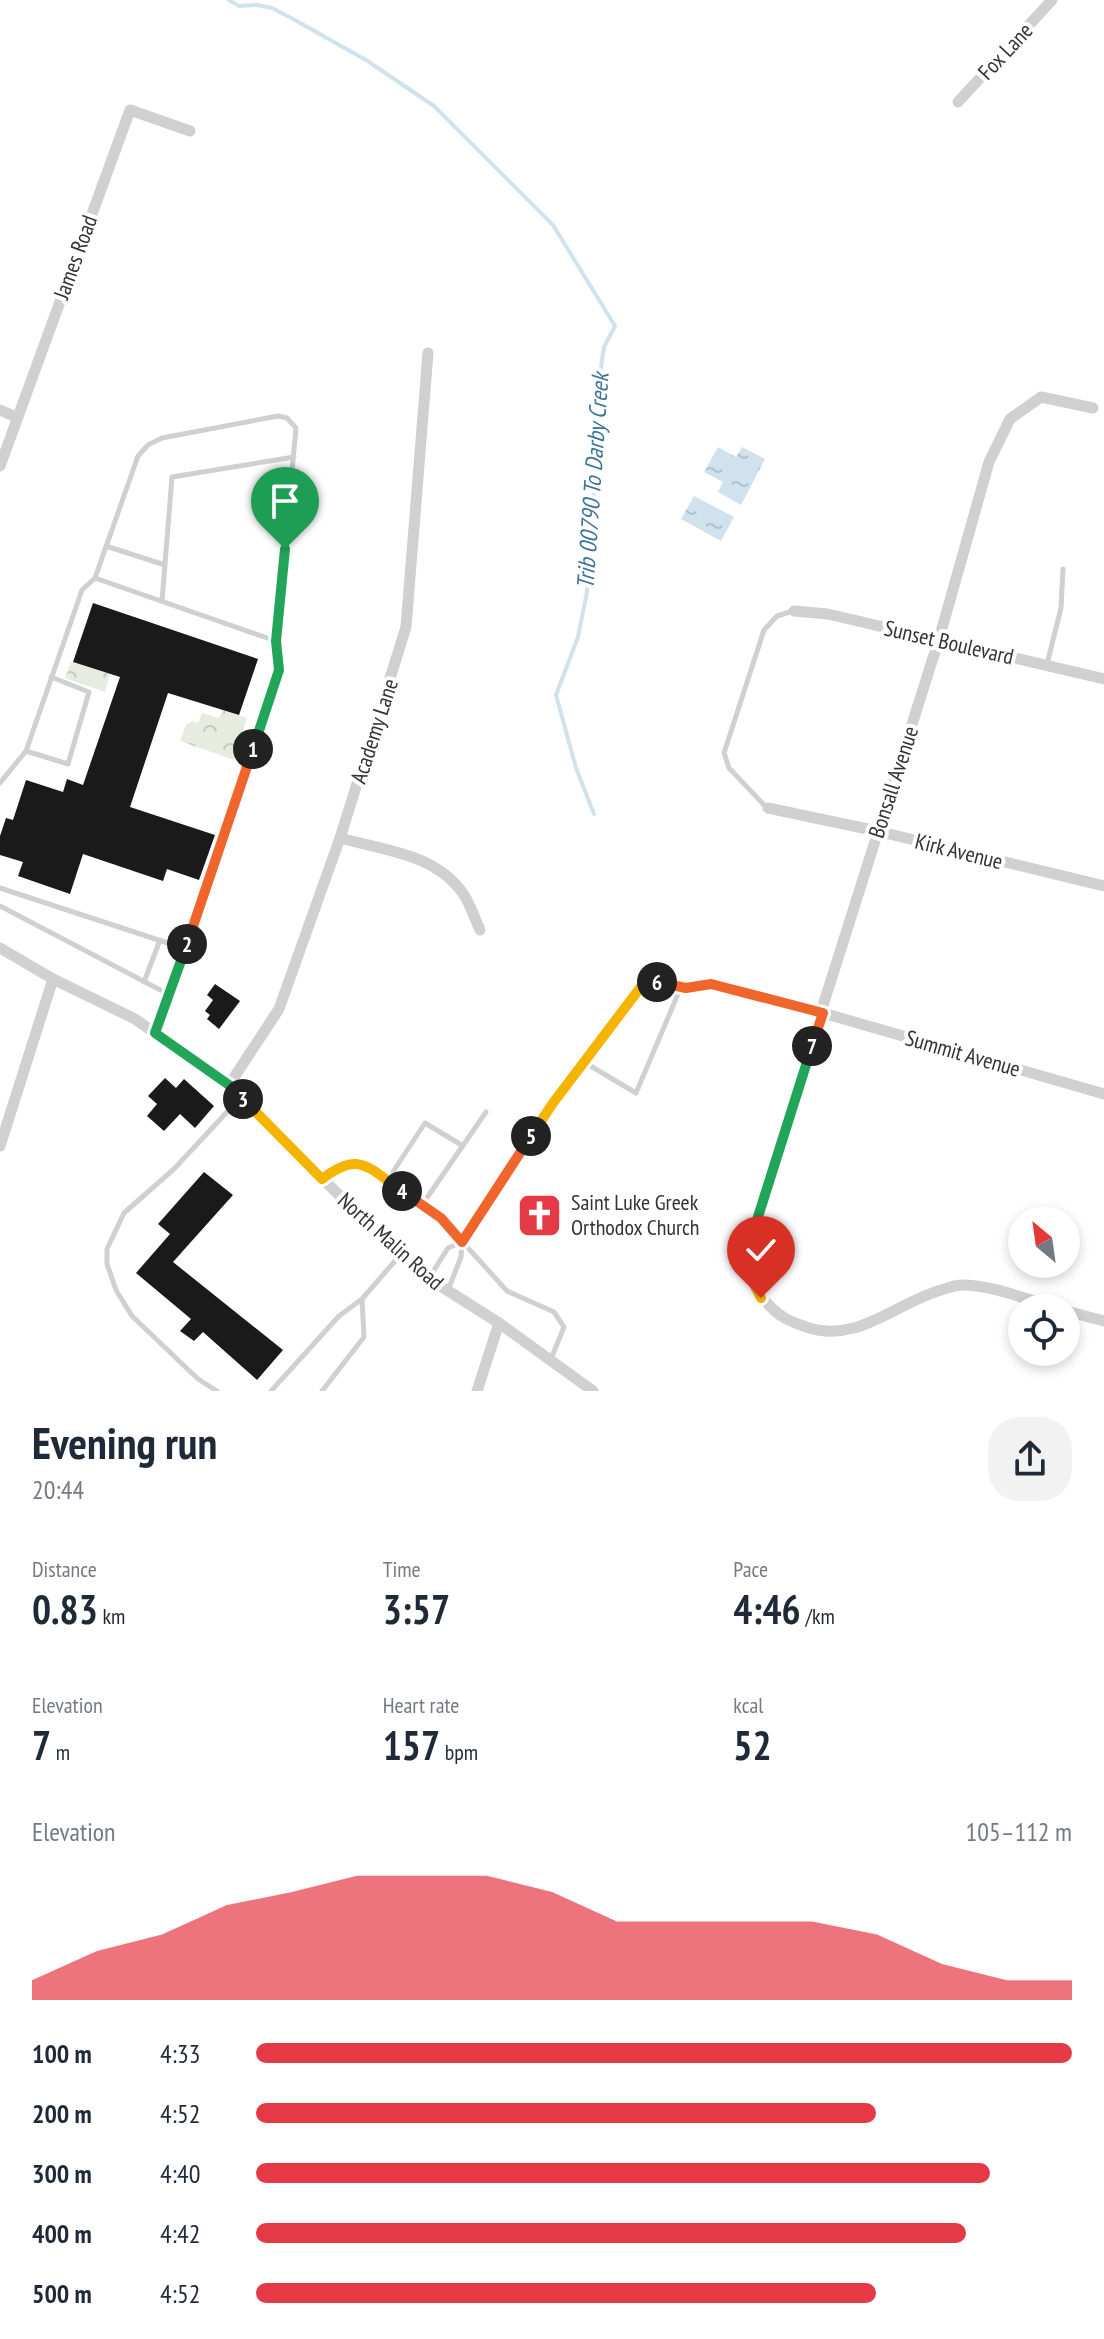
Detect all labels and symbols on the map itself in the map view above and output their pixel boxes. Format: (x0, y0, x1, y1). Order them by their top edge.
street label: Fox Lane (972, 17, 1038, 85)
street label: James Road (47, 211, 103, 304)
water label: Trib 00790 To Darby Creek (569, 369, 616, 590)
pin (251, 467, 319, 549)
street label: Sunset Boulevard (882, 614, 1016, 670)
street label: Academy Lane (344, 675, 404, 787)
street label: Bonsall Avenue (862, 723, 924, 841)
pin: 1 (233, 729, 273, 769)
street label: Kirk Avenue (912, 827, 1006, 875)
pin: 2 (167, 924, 207, 964)
pin: 6 (637, 962, 677, 1002)
street label: Summit Avenue (902, 1023, 1024, 1083)
pin: 7 (792, 1026, 832, 1066)
pin: 3 (223, 1079, 263, 1119)
pin: 5 (511, 1116, 551, 1156)
pin: 4 (382, 1171, 422, 1211)
street label: North Malin Road (332, 1186, 450, 1296)
place label: Saint Luke Greek Orthodox Church (571, 1188, 700, 1241)
church icon: Saint Luke Greek Orthodox Church (516, 1191, 564, 1239)
north arrow (1008, 1206, 1080, 1278)
pin (727, 1216, 795, 1298)

